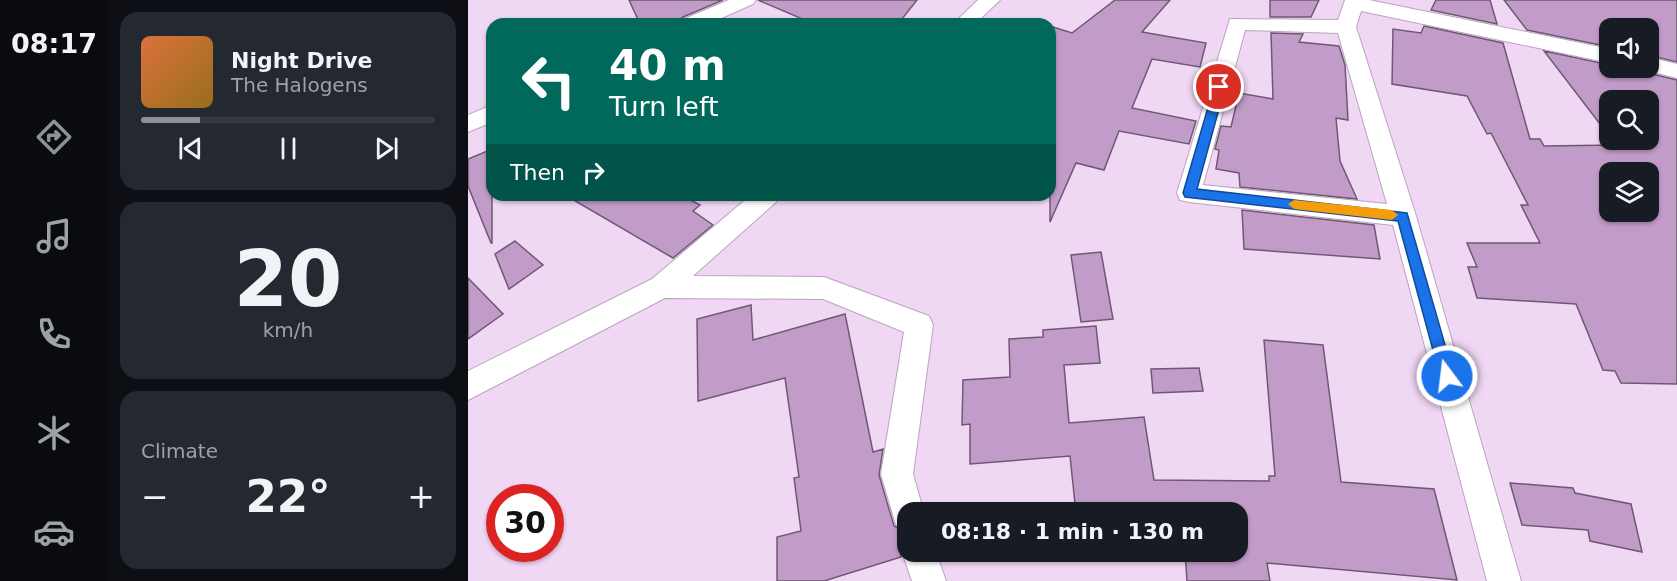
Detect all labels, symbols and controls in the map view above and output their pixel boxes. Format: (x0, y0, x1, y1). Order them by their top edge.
map controls (1599, 18, 1659, 222)
button: sound (1599, 18, 1659, 78)
text: 08:17 (11, 28, 97, 59)
text: 40 m (609, 41, 726, 90)
icon: left (510, 42, 588, 120)
text: Night Drive (231, 48, 372, 73)
pin (1193, 61, 1244, 112)
icon: arrive (1202, 70, 1235, 103)
text: The Halogens (231, 73, 368, 97)
button: search (1599, 90, 1659, 150)
text: Turn left (609, 91, 719, 122)
icon: directions (33, 116, 75, 158)
icon: previous (174, 132, 207, 165)
icon: pause (272, 132, 305, 165)
icon: next (370, 132, 403, 165)
icon: right (577, 156, 610, 189)
text: Then (510, 160, 565, 185)
button: layers (1599, 162, 1659, 222)
icon: music (33, 215, 75, 257)
text: 20 (234, 234, 342, 324)
icon: phone (33, 313, 75, 355)
text: km/h (263, 318, 313, 342)
position arrow (1415, 344, 1479, 408)
icon: climate (33, 412, 75, 454)
text: Climate (141, 439, 218, 463)
text: 22° (245, 470, 331, 523)
text: − (141, 477, 169, 516)
text: + (407, 477, 435, 516)
speed limit sign: 30 (486, 484, 564, 562)
icon: car (33, 511, 75, 553)
text: 08:18 · 1 min · 130 m (941, 519, 1204, 544)

